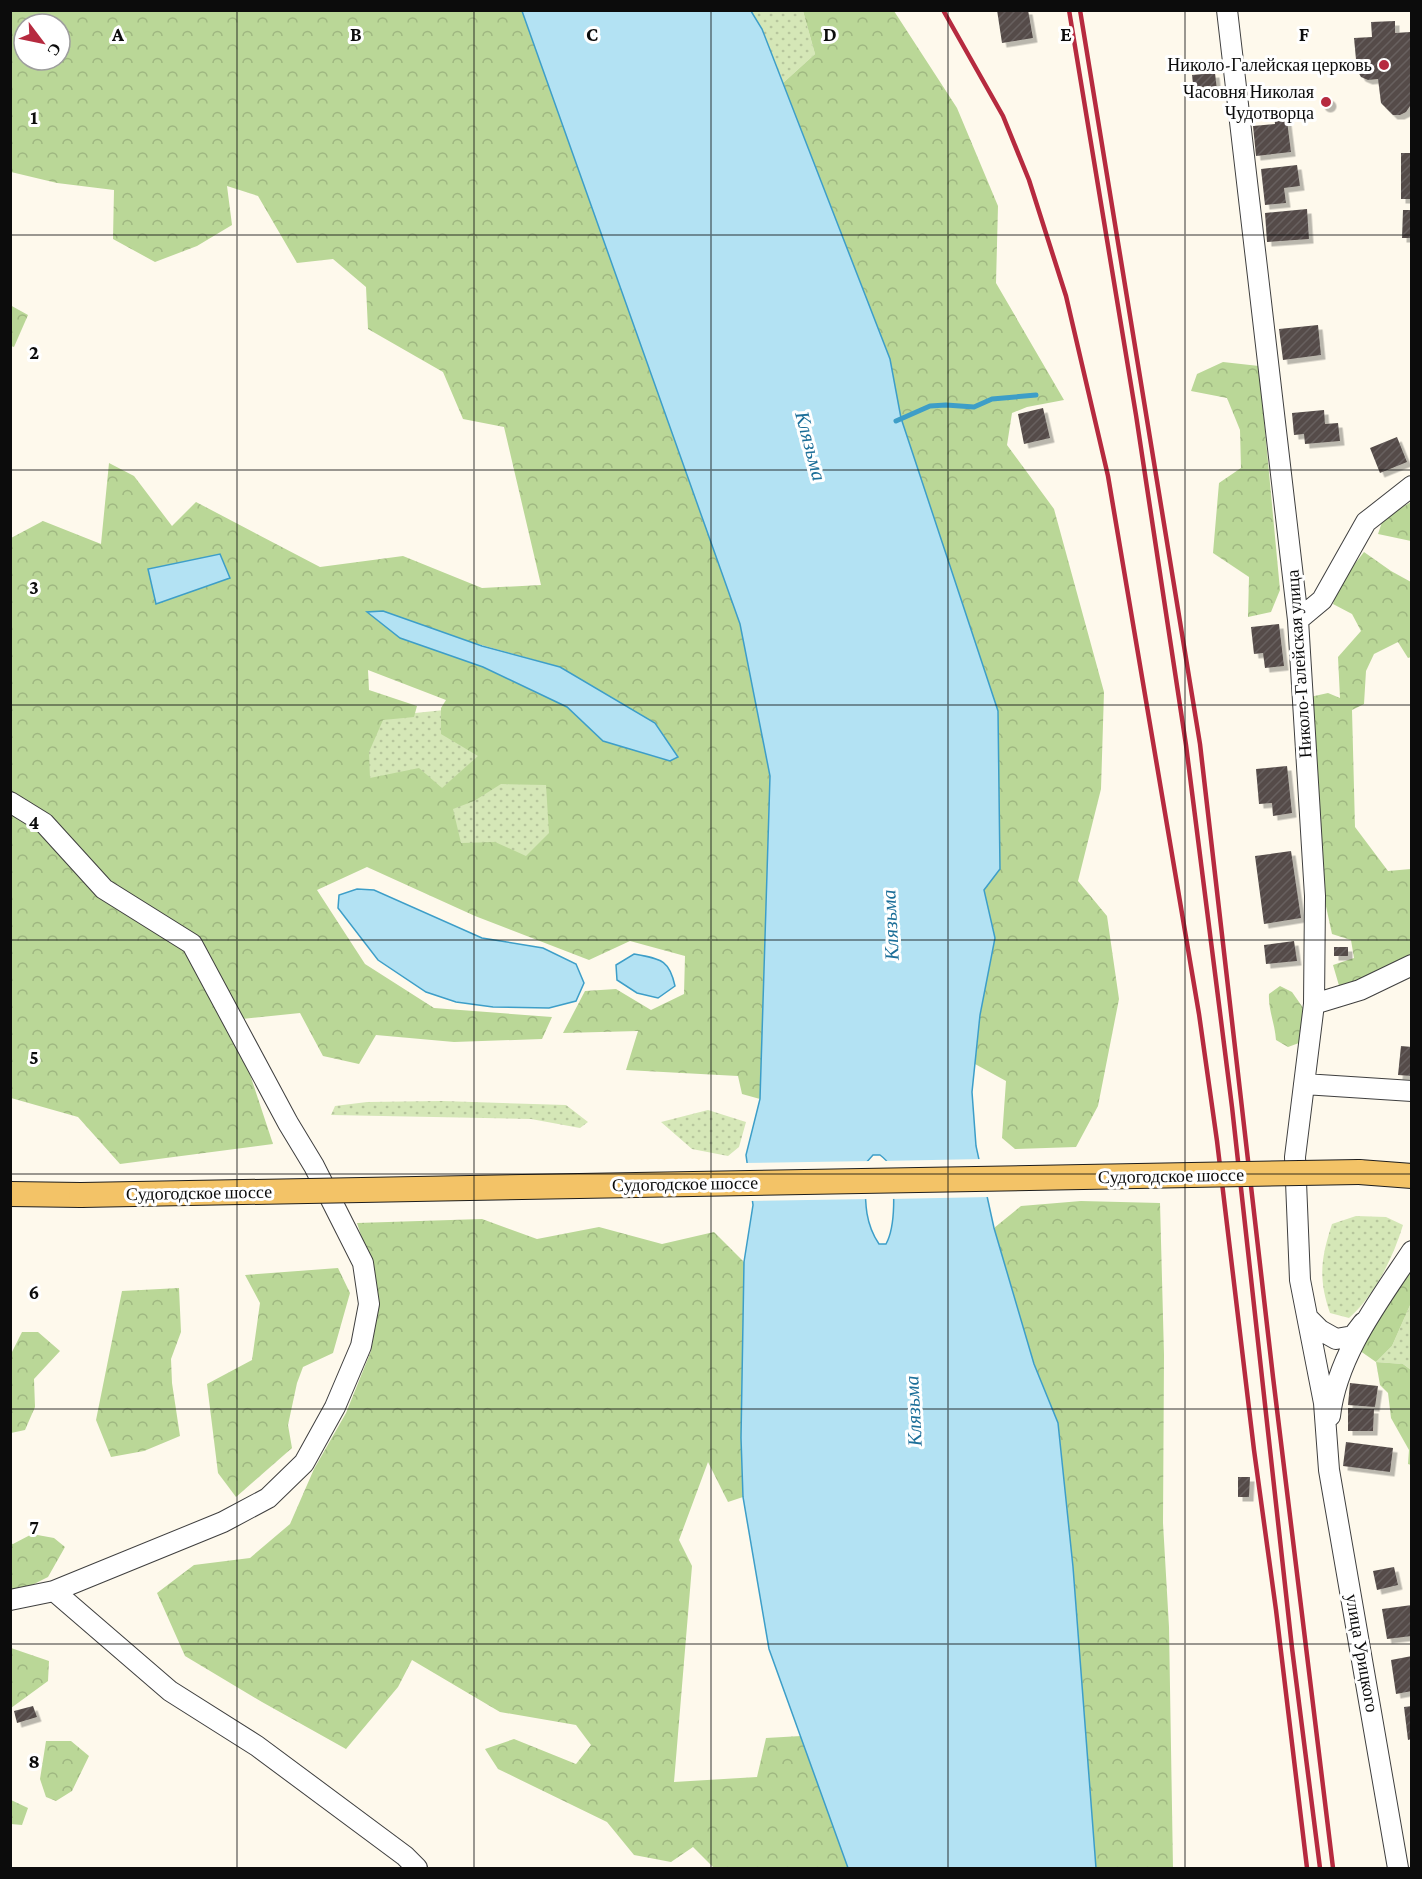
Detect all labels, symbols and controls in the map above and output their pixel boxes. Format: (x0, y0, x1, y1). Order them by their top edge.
north arrow (12, 12, 72, 72)
text: A (111, 23, 125, 45)
text: B (350, 23, 362, 45)
text: C (586, 23, 598, 45)
text: D (823, 23, 837, 45)
text: E (1060, 23, 1072, 45)
text: F (1299, 23, 1310, 45)
text: С (44, 40, 65, 59)
place label: Николо-Галейская церковь (1167, 55, 1372, 75)
marker: Николо-Галейская церковь (1377, 58, 1391, 72)
place label: Часовня Николая Чудотворца (1183, 82, 1314, 123)
marker: Часовня Николая Чудотворца (1319, 95, 1333, 109)
text: 1 (30, 106, 38, 128)
text: 2 (29, 341, 39, 363)
water label: Клязьма (791, 408, 831, 483)
street label: Николо-Галейская улица (1282, 569, 1316, 759)
text: 3 (29, 576, 39, 598)
text: 4 (29, 811, 40, 833)
water label: Клязьма (877, 889, 903, 962)
text: 5 (29, 1046, 39, 1068)
street label: Судогодское шоссе (1098, 1165, 1244, 1187)
street label: Судогодское шоссе (612, 1173, 758, 1195)
street label: Судогодское шоссе (126, 1182, 272, 1204)
text: 6 (29, 1281, 39, 1303)
water label: Клязьма (900, 1375, 926, 1448)
text: 7 (29, 1516, 39, 1538)
street label: улица Урицкого (1342, 1592, 1382, 1714)
text: 8 (28, 1750, 40, 1772)

